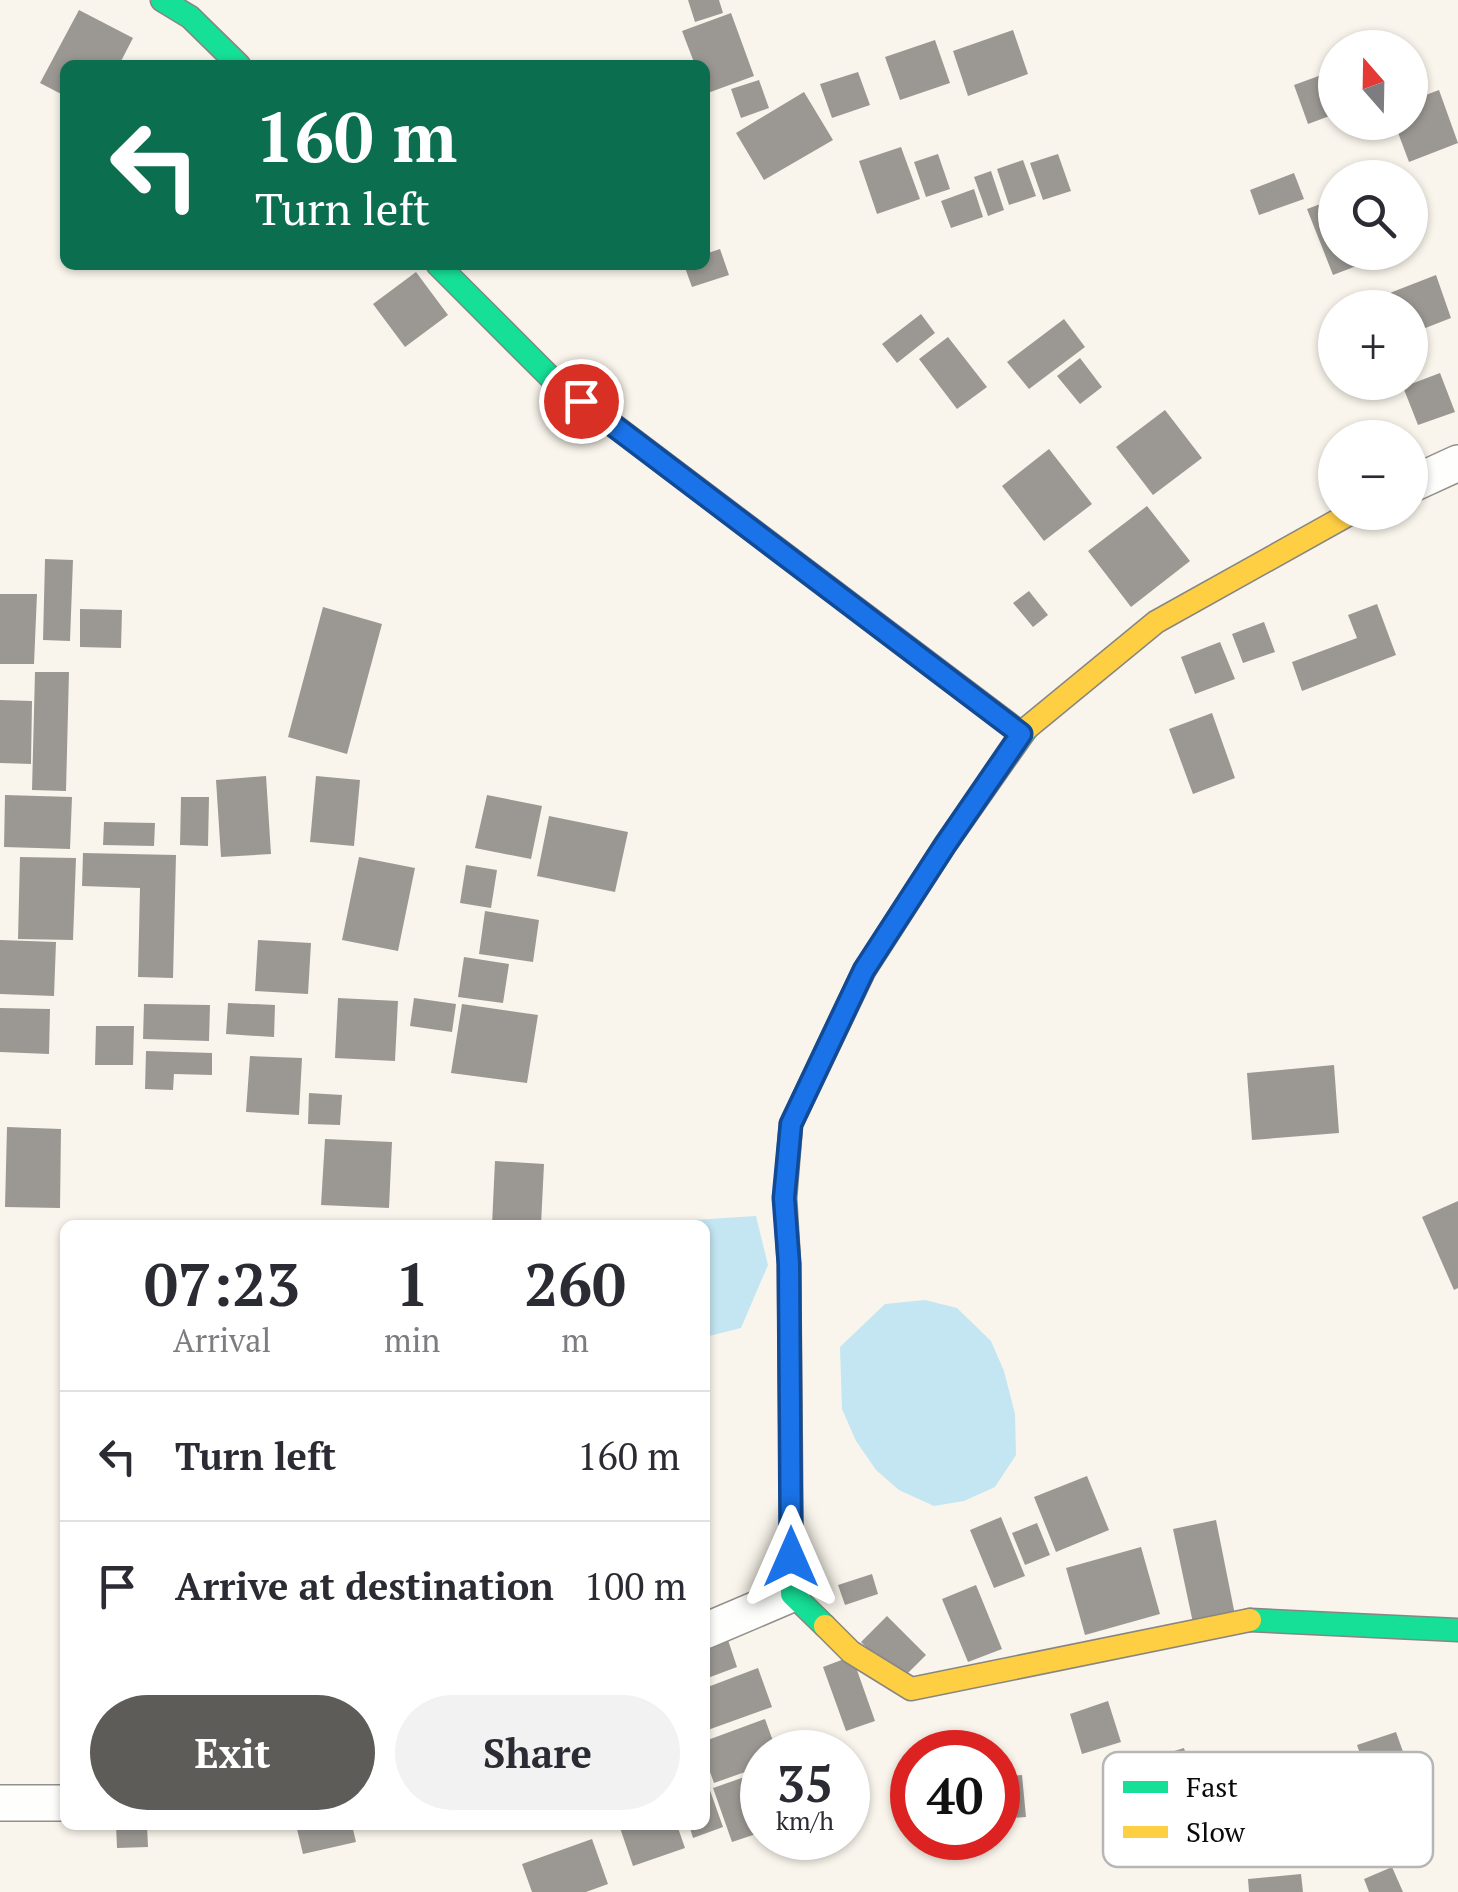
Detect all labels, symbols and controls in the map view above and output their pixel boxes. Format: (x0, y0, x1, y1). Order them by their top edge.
north arrow (1318, 30, 1428, 140)
map controls (1318, 30, 1428, 530)
text: 160 m (255, 89, 457, 182)
icon: left (90, 100, 220, 230)
button: search (1318, 160, 1428, 270)
text: Turn left (255, 178, 430, 238)
button: + (1318, 290, 1428, 400)
pin (539, 359, 624, 444)
icon: arrive (554, 374, 609, 429)
button: − (1318, 420, 1428, 530)
text: 07:23 (144, 1244, 300, 1323)
text: 1 (395, 1244, 429, 1323)
text: 260 (524, 1244, 626, 1323)
text: Arrival (173, 1319, 271, 1361)
text: min (384, 1319, 440, 1361)
text: m (561, 1319, 589, 1361)
icon: left (90, 1429, 145, 1484)
text: Turn left (175, 1431, 336, 1481)
text: 160 m (577, 1431, 680, 1481)
position arrow (739, 1505, 843, 1609)
icon: arrive (90, 1559, 145, 1614)
text: Arrive at destination (175, 1561, 554, 1611)
text: 100 m (584, 1561, 687, 1611)
button: Exit (90, 1695, 375, 1810)
button: Share (395, 1695, 680, 1810)
speed limit sign: 40 (890, 1730, 1020, 1860)
text: 35 (777, 1750, 833, 1816)
legend (1103, 1752, 1433, 1867)
text: Fast (1186, 1768, 1238, 1805)
text: km/h (776, 1804, 834, 1837)
text: Slow (1186, 1813, 1246, 1850)

